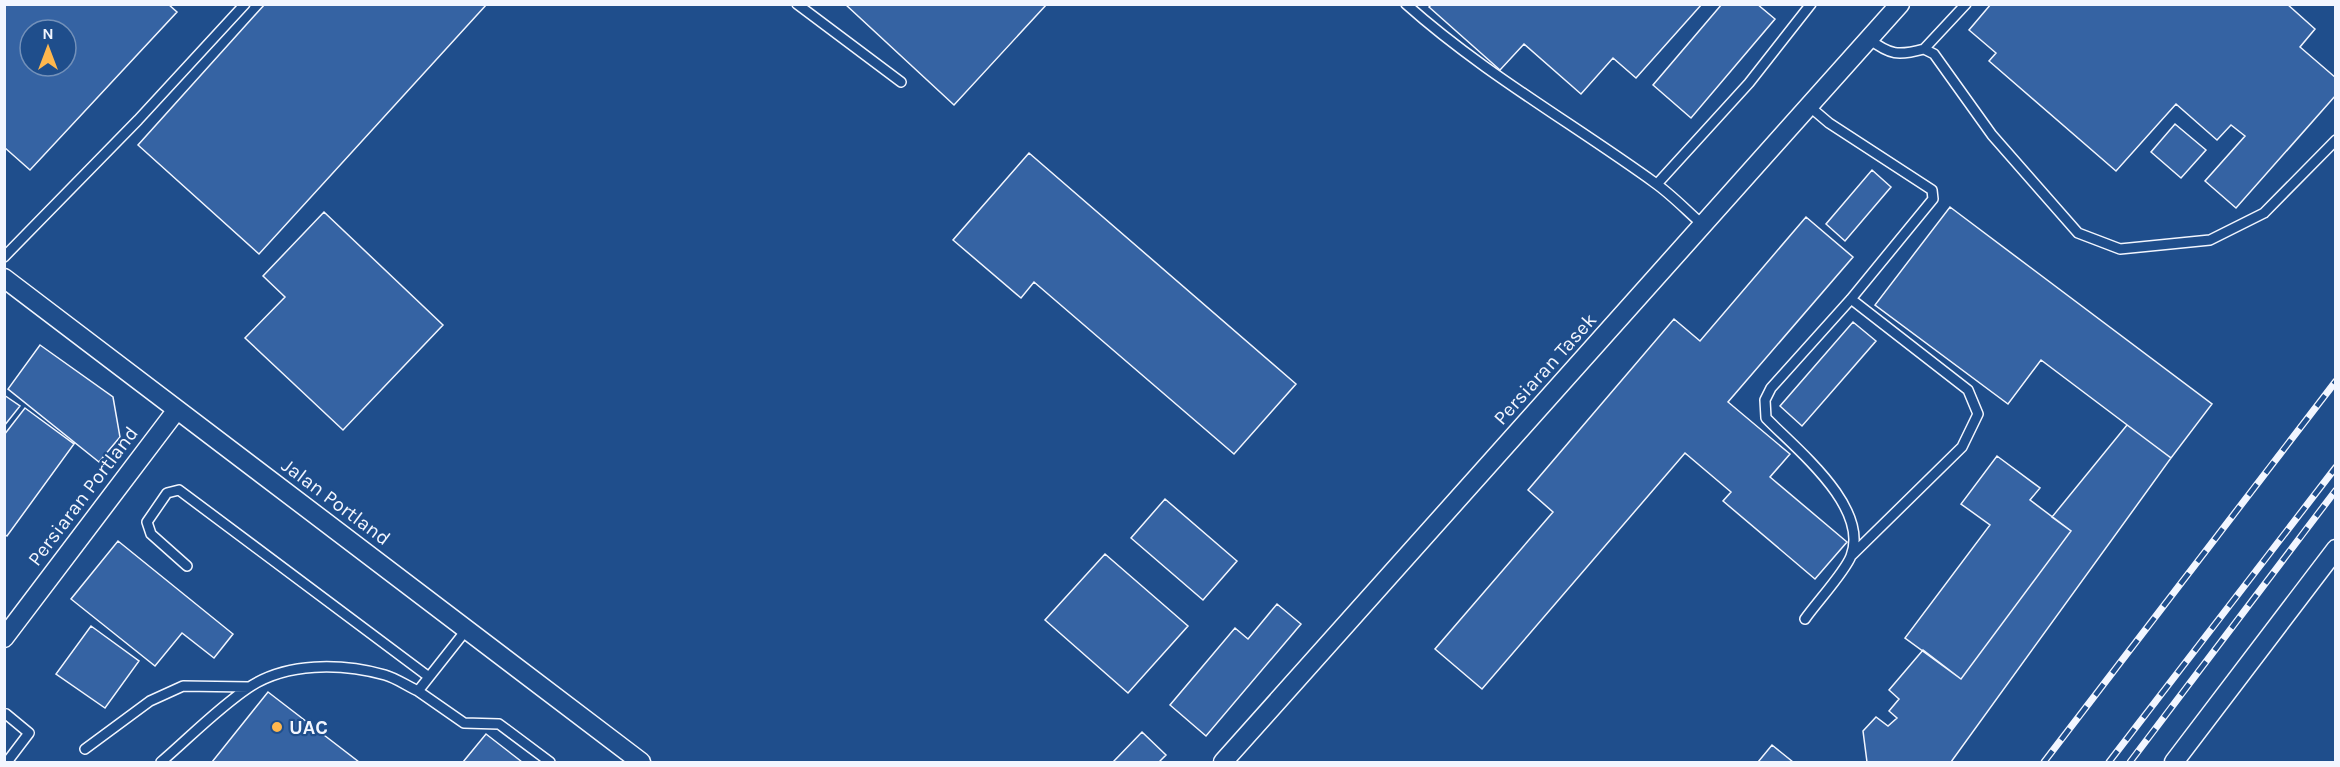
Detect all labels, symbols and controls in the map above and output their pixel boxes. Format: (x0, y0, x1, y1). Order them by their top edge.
north arrow (18, 18, 78, 78)
text: N (42, 24, 54, 43)
street label: Persiaran Tasek (1489, 308, 1601, 430)
street label: Persiaran Portland (23, 422, 143, 570)
street label: Jalan Portland (277, 454, 395, 550)
place label: UAC (289, 716, 328, 739)
marker: UAC (270, 720, 284, 734)

